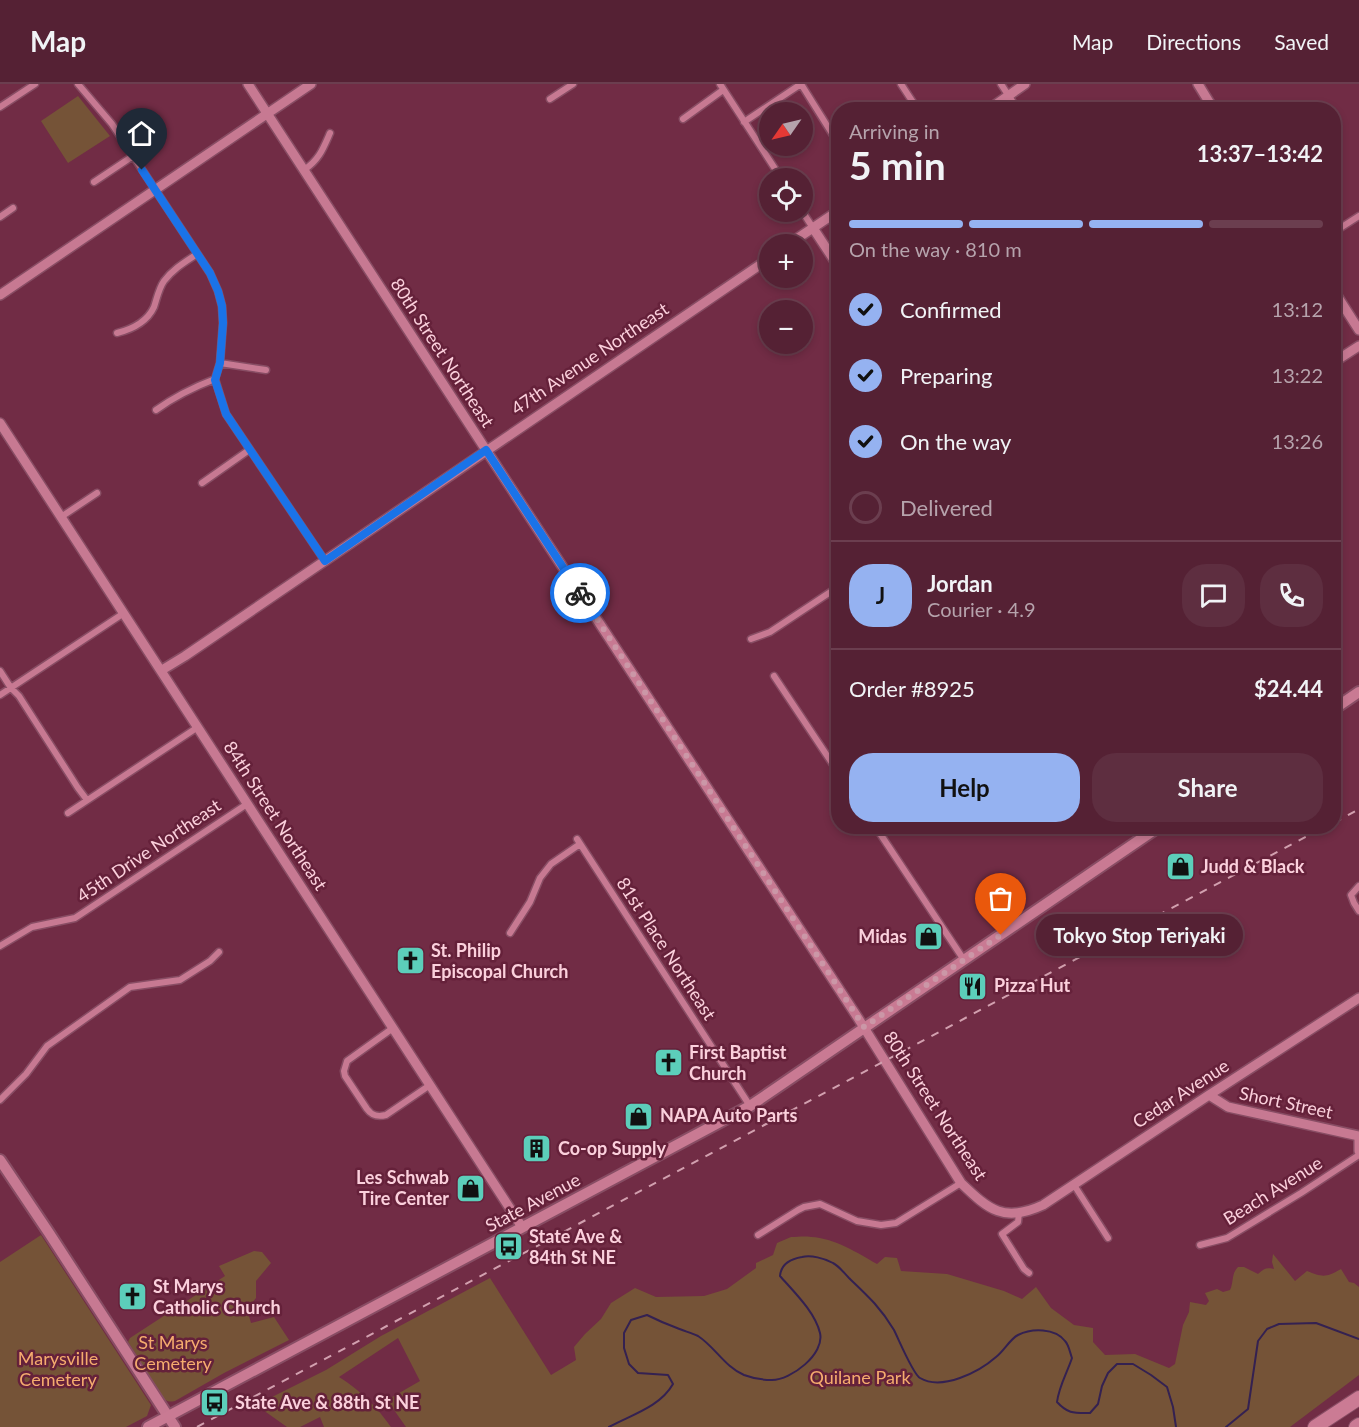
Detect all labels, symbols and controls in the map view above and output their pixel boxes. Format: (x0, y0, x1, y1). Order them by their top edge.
text: Map (30, 24, 86, 58)
text: Map (1072, 29, 1113, 54)
text: Directions (1146, 29, 1241, 54)
text: Saved (1274, 29, 1329, 54)
north arrow (759, 102, 813, 156)
map controls (759, 102, 813, 354)
pin (116, 108, 167, 170)
icon: home (125, 117, 158, 150)
text: Arriving in (849, 119, 940, 143)
text: 13:37–13:42 (1197, 140, 1323, 167)
text: 5 min (849, 142, 946, 188)
button: locate (759, 168, 813, 222)
button: + (759, 234, 813, 288)
text: On the way · 810 m (849, 237, 1022, 261)
street label: 80th Street Northeast (386, 274, 500, 432)
icon: check (849, 293, 882, 326)
text: Confirmed (900, 296, 1002, 323)
street label: 47th Avenue Northeast (507, 297, 673, 419)
text: 13:12 (1272, 297, 1323, 321)
button: − (759, 300, 813, 354)
icon: check (849, 359, 882, 392)
text: Preparing (900, 362, 992, 389)
text: 13:22 (1272, 363, 1323, 387)
icon: check (849, 425, 882, 458)
text: On the way (900, 428, 1011, 455)
text: 13:26 (1272, 429, 1323, 453)
text: Delivered (900, 494, 993, 521)
courier (550, 563, 610, 623)
button: chat (1182, 564, 1245, 627)
button: phone (1260, 564, 1323, 627)
text: Jordan (927, 570, 993, 597)
icon: bike (564, 577, 597, 610)
text: J (876, 582, 885, 609)
text: Courier · 4.9 (927, 597, 1036, 621)
text: Order #8925 (849, 675, 975, 702)
text: $24.44 (1254, 675, 1323, 702)
street label: 84th Street Northeast (219, 737, 333, 895)
button: Help (849, 753, 1080, 822)
button: Share (1092, 753, 1323, 822)
street label: 45th Drive Northeast (72, 794, 225, 907)
shop icon: Judd & Black (1164, 851, 1196, 883)
place label: Judd & Black (1201, 855, 1305, 877)
street label: 81st Place Northeast (613, 873, 721, 1024)
pin (975, 873, 1026, 935)
icon: bag (984, 882, 1017, 915)
callout: Tokyo Stop Teriyaki (1037, 914, 1244, 956)
shop icon: Midas (912, 921, 944, 953)
text: Tokyo Stop Teriyaki (1053, 923, 1226, 947)
place label: Midas (858, 925, 907, 947)
place label: St. Philip Episcopal Church (431, 939, 568, 982)
church icon: St. Philip Episcopal Church (394, 945, 426, 977)
restaurant icon: Pizza Hut (957, 970, 989, 1002)
place label: Pizza Hut (994, 974, 1071, 996)
street label: 80th Street Northeast (879, 1027, 993, 1185)
place label: First Baptist Church (689, 1041, 787, 1084)
church icon: First Baptist Church (652, 1047, 684, 1079)
street label: Cedar Avenue (1128, 1054, 1233, 1132)
street label: Short Street (1238, 1081, 1335, 1123)
shop icon: NAPA Auto Parts (623, 1100, 655, 1132)
place label: NAPA Auto Parts (660, 1104, 797, 1126)
building icon: Co-op Supply (521, 1133, 553, 1165)
place label: Co-op Supply (558, 1137, 666, 1159)
street label: Beach Avenue (1219, 1151, 1326, 1229)
place label: Les Schwab Tire Center (356, 1166, 449, 1209)
street label: State Avenue (481, 1168, 584, 1236)
shop icon: Les Schwab Tire Center (454, 1172, 486, 1204)
place label: State Ave & 84th St NE (529, 1225, 622, 1268)
bus stop icon: State Ave & 84th St NE (492, 1231, 524, 1263)
place label: St Marys Catholic Church (153, 1275, 281, 1318)
church icon: St Marys Catholic Church (116, 1281, 148, 1313)
park label: St Marys Cemetery (134, 1331, 212, 1374)
park label: Marysville Cemetery (18, 1347, 98, 1390)
park label: Quilane Park (809, 1366, 911, 1388)
bus stop icon: State Ave & 88th St NE (198, 1387, 230, 1419)
place label: State Ave & 88th St NE (235, 1391, 419, 1413)

